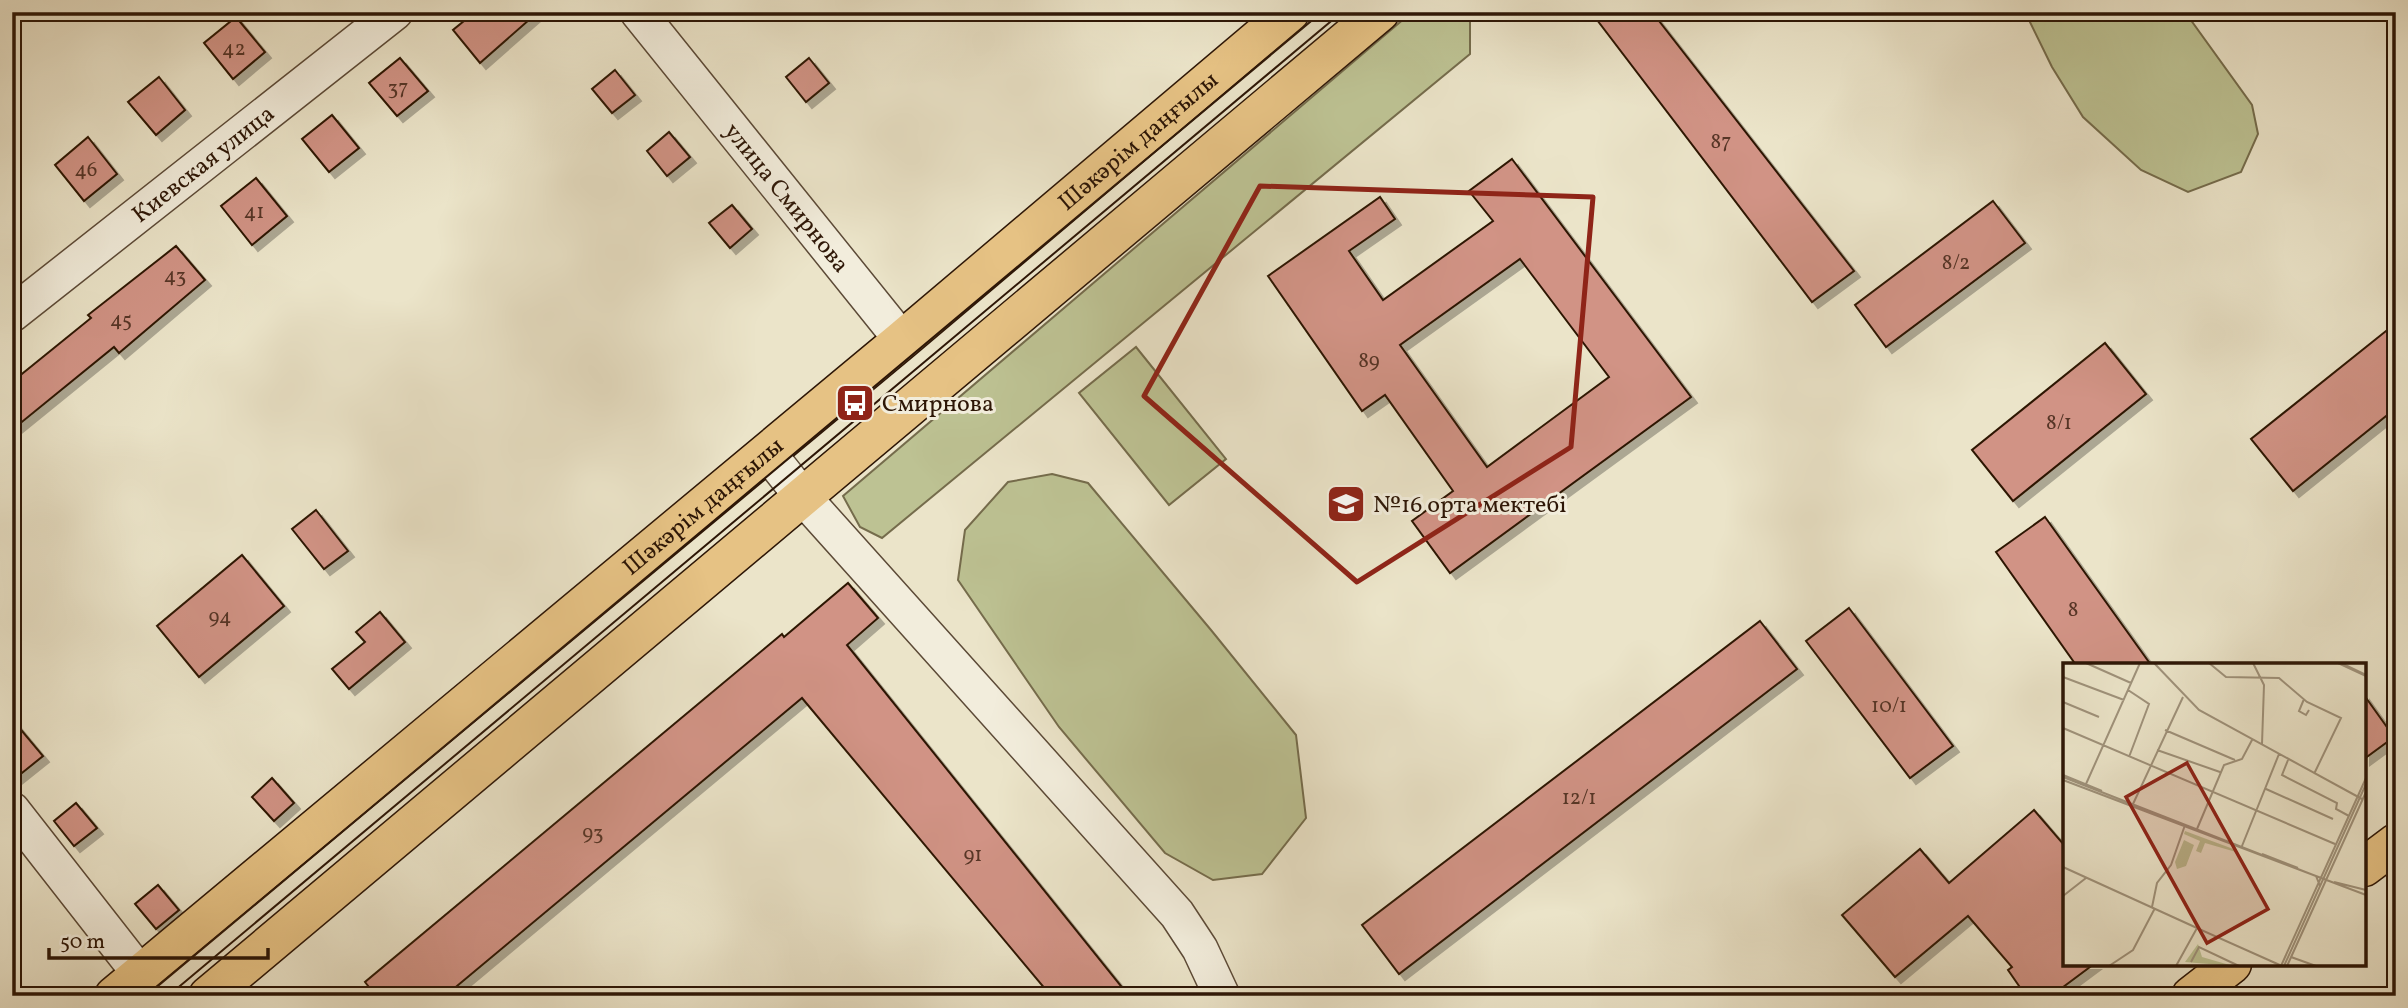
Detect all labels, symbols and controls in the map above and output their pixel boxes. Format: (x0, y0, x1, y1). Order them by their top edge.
house number: 42 (222, 35, 246, 64)
street label: Шәкәрім даңғылы (1052, 65, 1227, 220)
house number: 37 (388, 74, 408, 103)
street label: Киевская улица (125, 98, 283, 232)
street label: улица Смирнова (715, 116, 857, 281)
house number: 87 (1711, 128, 1731, 157)
house number: 46 (75, 156, 97, 185)
house number: 41 (244, 198, 264, 227)
house number: 8/2 (1942, 249, 1970, 278)
house number: 43 (164, 262, 186, 291)
house number: 45 (110, 306, 132, 335)
house number: 89 (1358, 347, 1380, 376)
bus stop icon: Смирнова (834, 382, 876, 424)
place label: Смирнова (882, 388, 994, 422)
house number: 8/1 (2046, 409, 2072, 438)
street label: Шәкәрім даңғылы (616, 430, 792, 585)
school or university icon: №16 орта мектебі (1325, 483, 1367, 525)
place label: №16 орта мектебі (1373, 489, 1566, 523)
house number: 8 (2068, 596, 2078, 625)
house number: 94 (209, 603, 231, 632)
inset map (2063, 663, 2366, 966)
house number: 10/1 (1871, 692, 1907, 721)
house number: 12/1 (1562, 784, 1596, 813)
house number: 93 (582, 819, 604, 848)
house number: 91 (963, 841, 983, 870)
scale bar (49, 917, 268, 961)
text: 50 m (60, 928, 105, 957)

